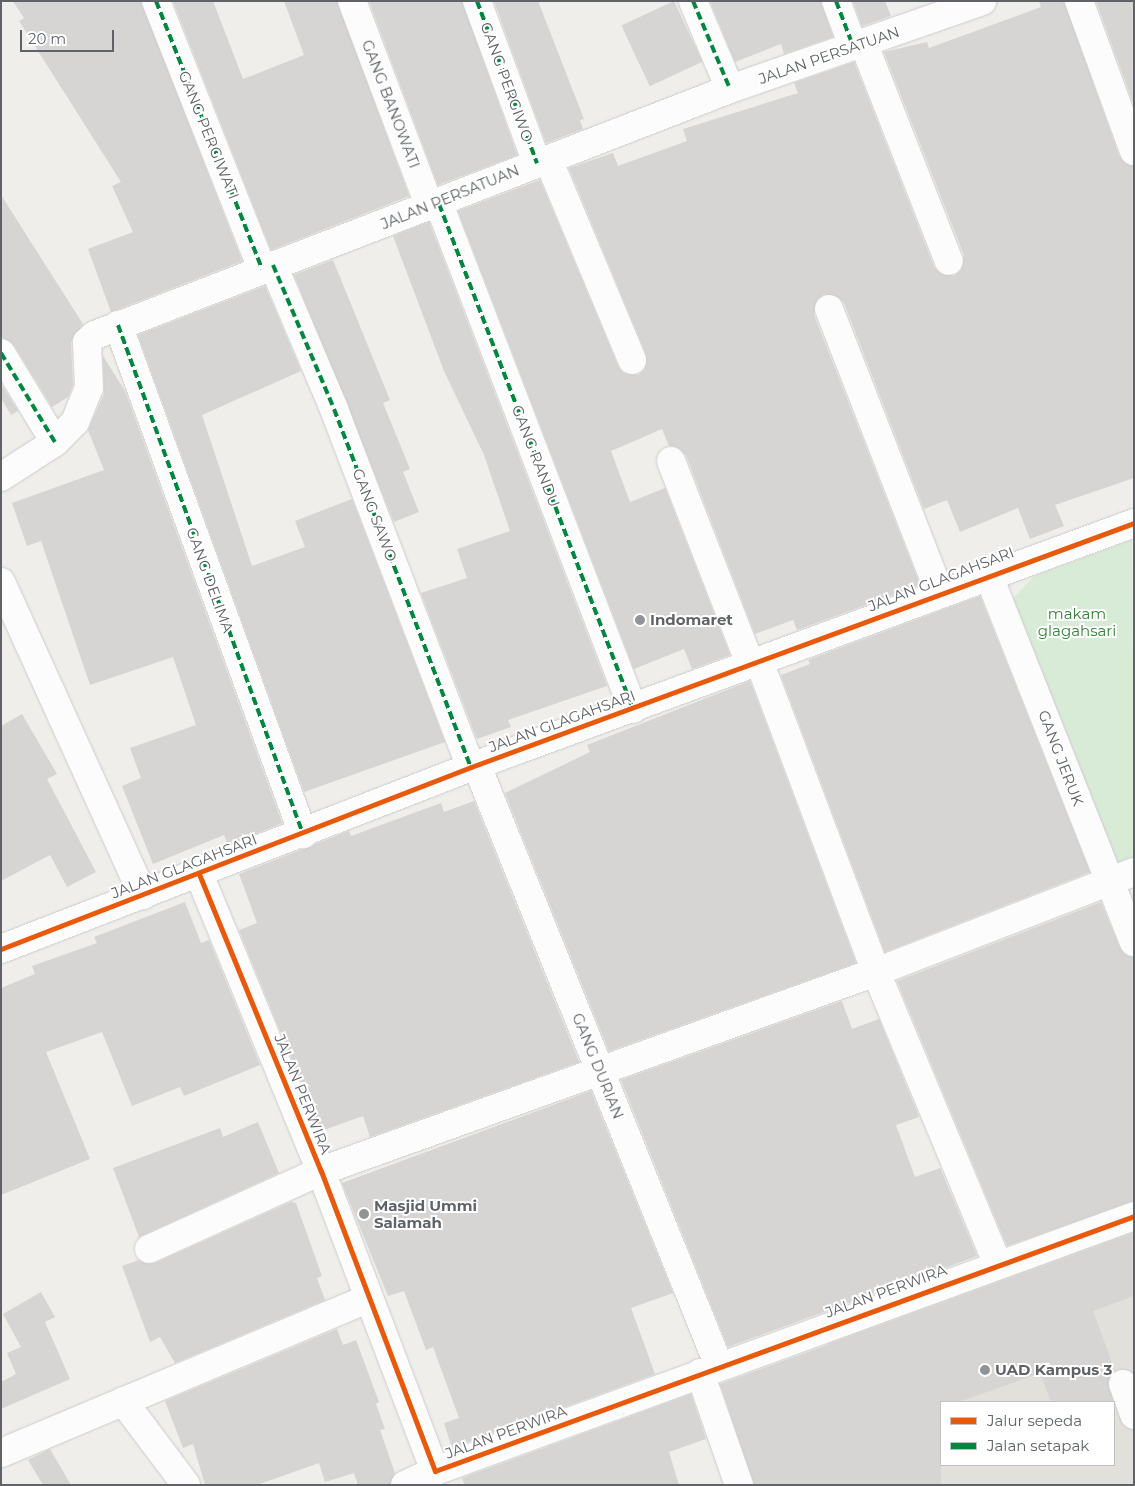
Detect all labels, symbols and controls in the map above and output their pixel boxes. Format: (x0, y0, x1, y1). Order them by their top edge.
scale bar (22, 20, 116, 52)
street label: GANG PERGIWO (477, 20, 537, 144)
street label: JALAN PERSATUAN (756, 22, 902, 88)
text: 20 m (28, 29, 66, 48)
street label: GANG BANOWATI (358, 37, 424, 171)
street label: GANG PERGIWATI (175, 68, 243, 202)
street label: JALAN PERSATUAN (378, 161, 522, 233)
street label: GANG RANDU (508, 402, 564, 510)
street label: GANG SAWO (349, 466, 401, 564)
street label: GANG DELIMA (183, 525, 237, 635)
street label: JALAN GLAGAHSARI (866, 543, 1016, 615)
park label: makam glagahsari (1038, 604, 1116, 639)
place label: Indomaret (650, 611, 733, 629)
marker: Indomaret (634, 614, 646, 626)
street label: JALAN GLAGAHSARI (486, 686, 638, 756)
street label: GANG JERUK (1034, 708, 1088, 808)
street label: JALAN GLAGAHSARI (109, 830, 259, 902)
street label: GANG DURIAN (569, 1010, 627, 1122)
street label: JALAN PERWIRA (271, 1031, 335, 1157)
place label: Masjid Ummi Salamah (374, 1196, 477, 1231)
marker: Masjid Ummi Salamah (358, 1208, 370, 1220)
street label: JALAN PERWIRA (823, 1261, 949, 1321)
place label: UAD Kampus 3 (995, 1361, 1112, 1379)
marker: UAD Kampus 3 (979, 1364, 991, 1376)
legend (940, 1401, 1115, 1466)
street label: JALAN PERWIRA (443, 1402, 569, 1462)
text: Jalur sepeda (987, 1411, 1082, 1430)
text: Jalan setapak (987, 1436, 1089, 1455)

